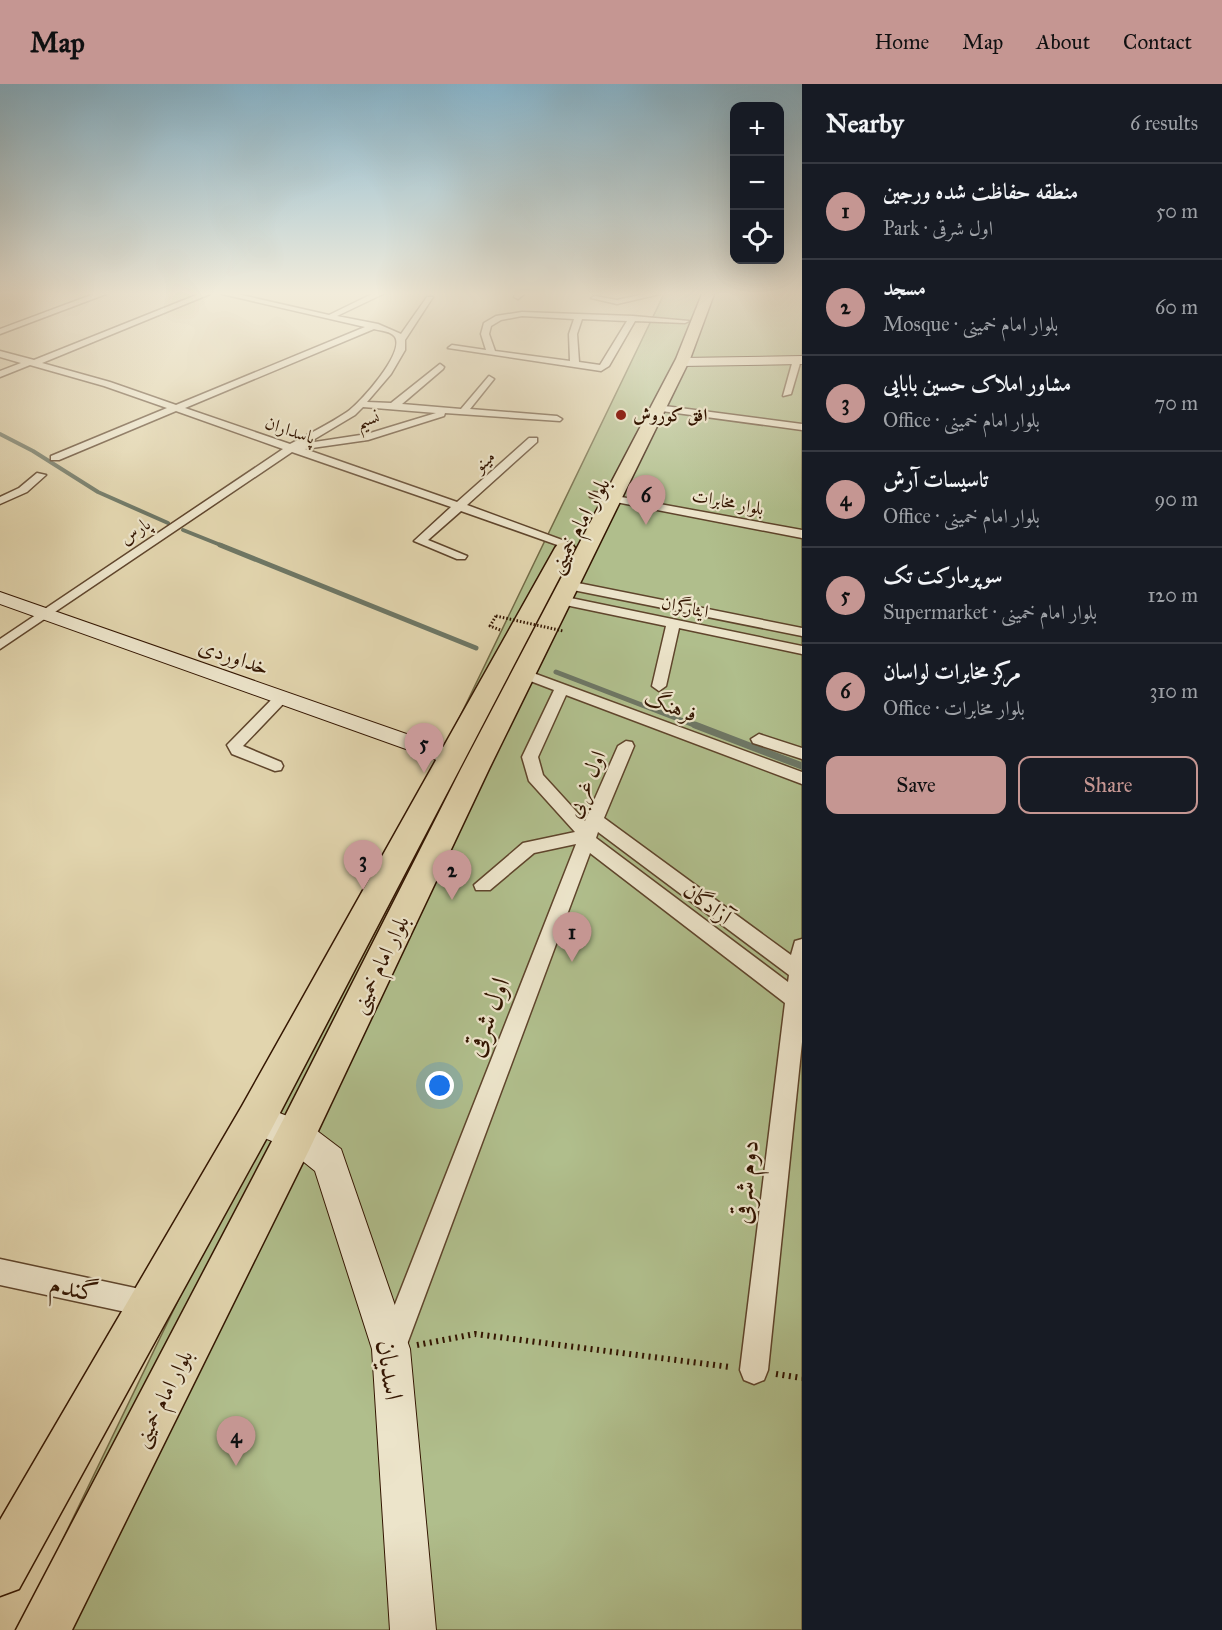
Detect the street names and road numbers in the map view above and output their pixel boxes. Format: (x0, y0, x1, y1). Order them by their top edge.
street label: نسیم (354, 405, 384, 439)
street label: پاسداران (261, 411, 319, 451)
street label: مینو (467, 445, 500, 478)
street label: بلوار امام خمینی (541, 473, 621, 581)
street label: بلوار مخابرات (690, 484, 766, 520)
street label: پارس (115, 512, 157, 551)
street label: ایثارگران (659, 590, 711, 624)
street label: خداوردی (195, 632, 273, 681)
street label: فرهنگ (640, 683, 701, 729)
street label: اول غربی (559, 746, 614, 823)
street label: آزادگان (678, 877, 739, 932)
street label: بلوار امام خمینی (344, 911, 420, 1020)
street label: اول شرقی (456, 973, 519, 1062)
street label: دوم شرقی (724, 1138, 772, 1226)
street label: گندم (45, 1266, 102, 1316)
street label: اسدیان (369, 1338, 411, 1402)
street label: بلوار امام خمینی (126, 1345, 204, 1454)

